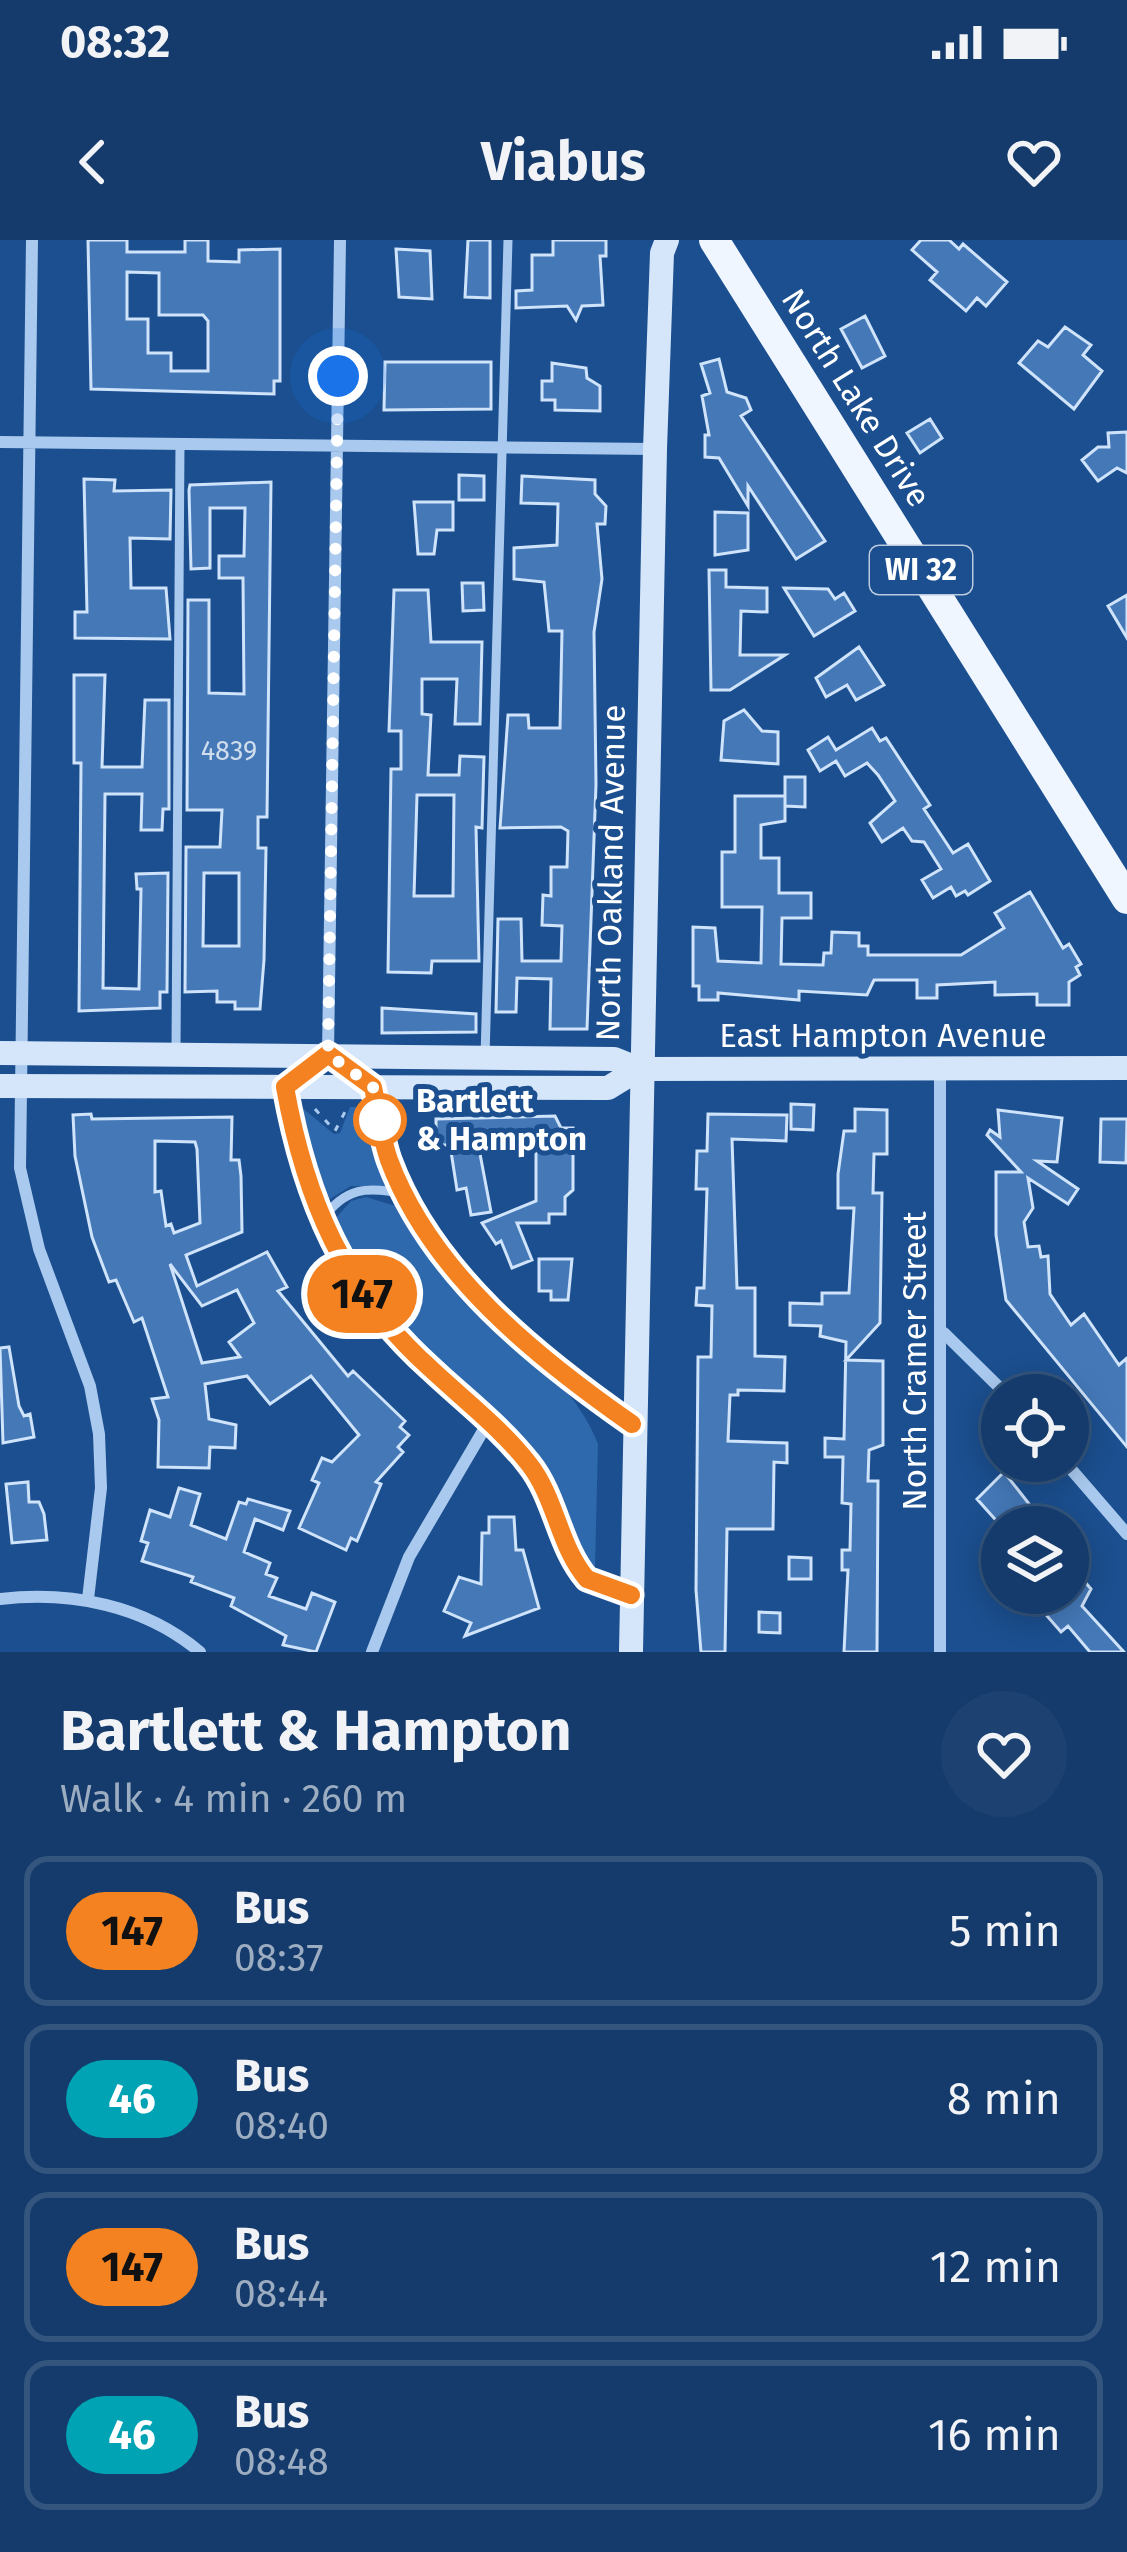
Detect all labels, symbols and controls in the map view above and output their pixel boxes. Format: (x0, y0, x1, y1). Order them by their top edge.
text: 08:32 (60, 15, 170, 69)
icon: back (60, 129, 126, 195)
icon: heart (1001, 129, 1067, 195)
text: Viabus (481, 130, 646, 194)
street label: North Lake Drive (773, 282, 939, 514)
your location (308, 346, 368, 406)
road number: WI 32 (870, 546, 972, 594)
street label: North Oakland Avenue (588, 704, 634, 1042)
house number: 4839 (201, 735, 257, 767)
street label: East Hampton Avenue (719, 1016, 1047, 1056)
place label: Bartlett & Hampton (416, 1081, 587, 1159)
marker: Bartlett & Hampton (355, 1095, 405, 1145)
street label: North Cramer Street (895, 1211, 935, 1511)
line badge: 147 (293, 1255, 431, 1333)
text: 147 (331, 1269, 393, 1319)
map controls (981, 1374, 1089, 1614)
button: locate (981, 1374, 1089, 1482)
button: layers (981, 1506, 1089, 1614)
button: heart (941, 1691, 1067, 1817)
text: Bartlett & Hampton (60, 1697, 572, 1765)
text: Walk · 4 min · 260 m (60, 1776, 407, 1822)
text: Bus (234, 1881, 309, 1935)
text: 5 min (949, 1904, 1061, 1958)
text: 147 (101, 1906, 163, 1956)
text: 08:37 (234, 1935, 324, 1981)
text: Bus (234, 2049, 309, 2103)
text: 8 min (947, 2072, 1061, 2126)
text: 46 (108, 2074, 156, 2124)
text: 08:40 (234, 2103, 329, 2149)
text: Bus (234, 2217, 309, 2271)
text: 12 min (930, 2240, 1061, 2294)
text: 147 (101, 2242, 163, 2292)
text: 08:44 (234, 2271, 328, 2317)
text: Bus (234, 2385, 309, 2439)
text: 16 min (928, 2408, 1061, 2462)
text: 46 (108, 2410, 156, 2460)
text: 08:48 (234, 2439, 329, 2485)

